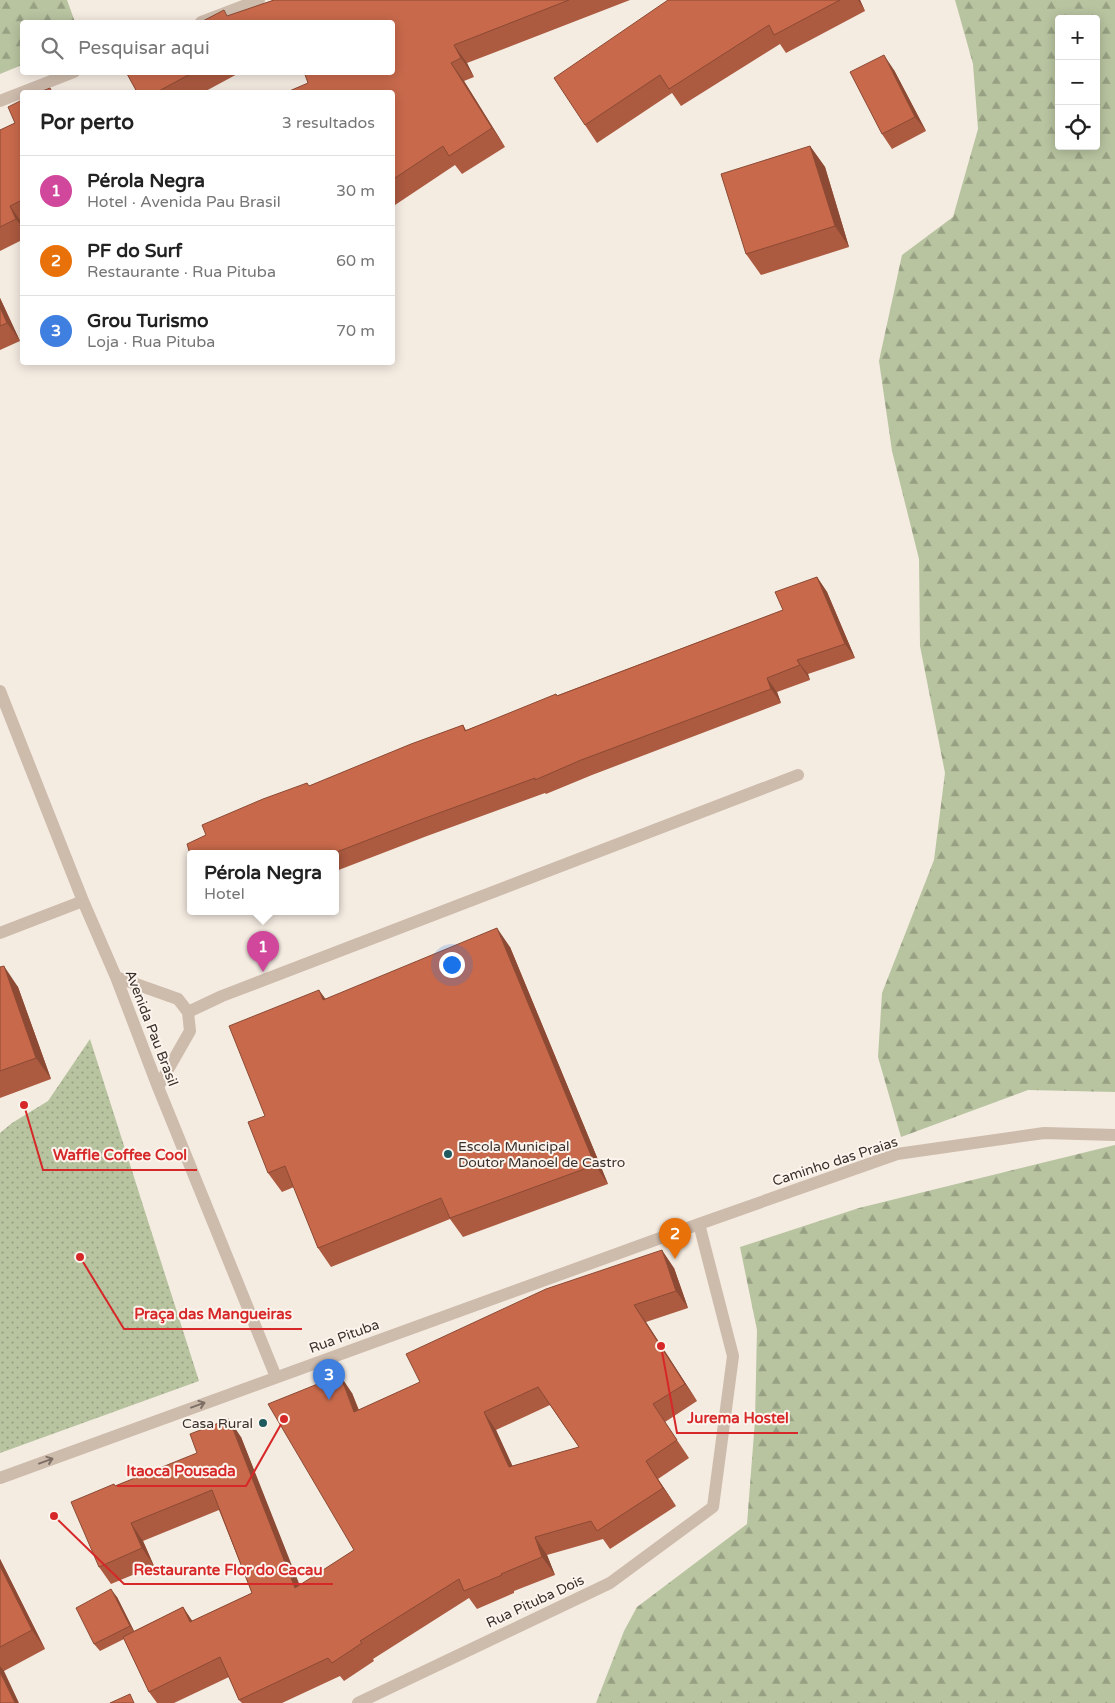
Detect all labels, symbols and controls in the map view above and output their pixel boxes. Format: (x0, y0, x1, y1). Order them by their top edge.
map controls (1055, 15, 1100, 150)
button: + (1055, 15, 1100, 60)
search box (20, 20, 395, 75)
icon: search (38, 34, 66, 62)
text: Pesquisar aqui (78, 37, 210, 59)
button: − (1055, 60, 1100, 105)
button: locate (1055, 105, 1100, 150)
text: Por perto (40, 110, 134, 135)
text: 3 resultados (282, 113, 375, 133)
text: Pérola Negra (87, 170, 205, 192)
text: 1 (51, 181, 61, 201)
text: 30 m (336, 181, 375, 201)
text: Hotel · Avenida Pau Brasil (87, 192, 281, 212)
text: PF do Surf (87, 240, 182, 262)
text: 2 (51, 251, 61, 271)
text: 60 m (336, 251, 375, 271)
text: Restaurante · Rua Pituba (87, 262, 276, 282)
text: Grou Turismo (87, 310, 209, 332)
text: 3 (51, 321, 61, 341)
text: 70 m (336, 321, 375, 341)
text: Loja · Rua Pituba (87, 332, 215, 352)
popup (187, 850, 339, 915)
text: Pérola Negra (204, 862, 322, 884)
text: Hotel (204, 884, 245, 904)
pin: 1 (247, 931, 279, 972)
your location (439, 952, 465, 978)
street label: Avenida Pau Brasil (122, 968, 182, 1089)
street label: Caminho das Praias (770, 1133, 900, 1190)
place label: Escola Municipal Doutor Manoel de Castro (458, 1138, 625, 1171)
callout: Waffle Coffee Cool (43, 1140, 197, 1170)
text: Waffle Coffee Cool (53, 1146, 187, 1164)
marker: Escola Municipal Doutor Manoel de Castro (442, 1148, 454, 1160)
pin: 2 (659, 1218, 691, 1259)
callout: Praça das Mangueiras (124, 1299, 302, 1329)
text: Praça das Mangueiras (134, 1305, 292, 1324)
street label: Rua Pituba (307, 1316, 382, 1357)
pin: 3 (313, 1359, 345, 1400)
one-way arrow (190, 1400, 206, 1409)
callout: Jurema Hostel (677, 1403, 798, 1433)
text: Jurema Hostel (686, 1409, 789, 1427)
place label: Casa Rural (182, 1415, 253, 1432)
marker: Casa Rural (257, 1417, 269, 1429)
one-way arrow (38, 1456, 53, 1465)
callout: Itaoca Pousada (117, 1456, 246, 1486)
text: Itaoca Pousada (126, 1462, 236, 1480)
callout: Restaurante Flor do Cacau (124, 1554, 333, 1584)
text: Restaurante Flor do Cacau (133, 1561, 323, 1579)
street label: Rua Pituba Dois (484, 1571, 587, 1632)

